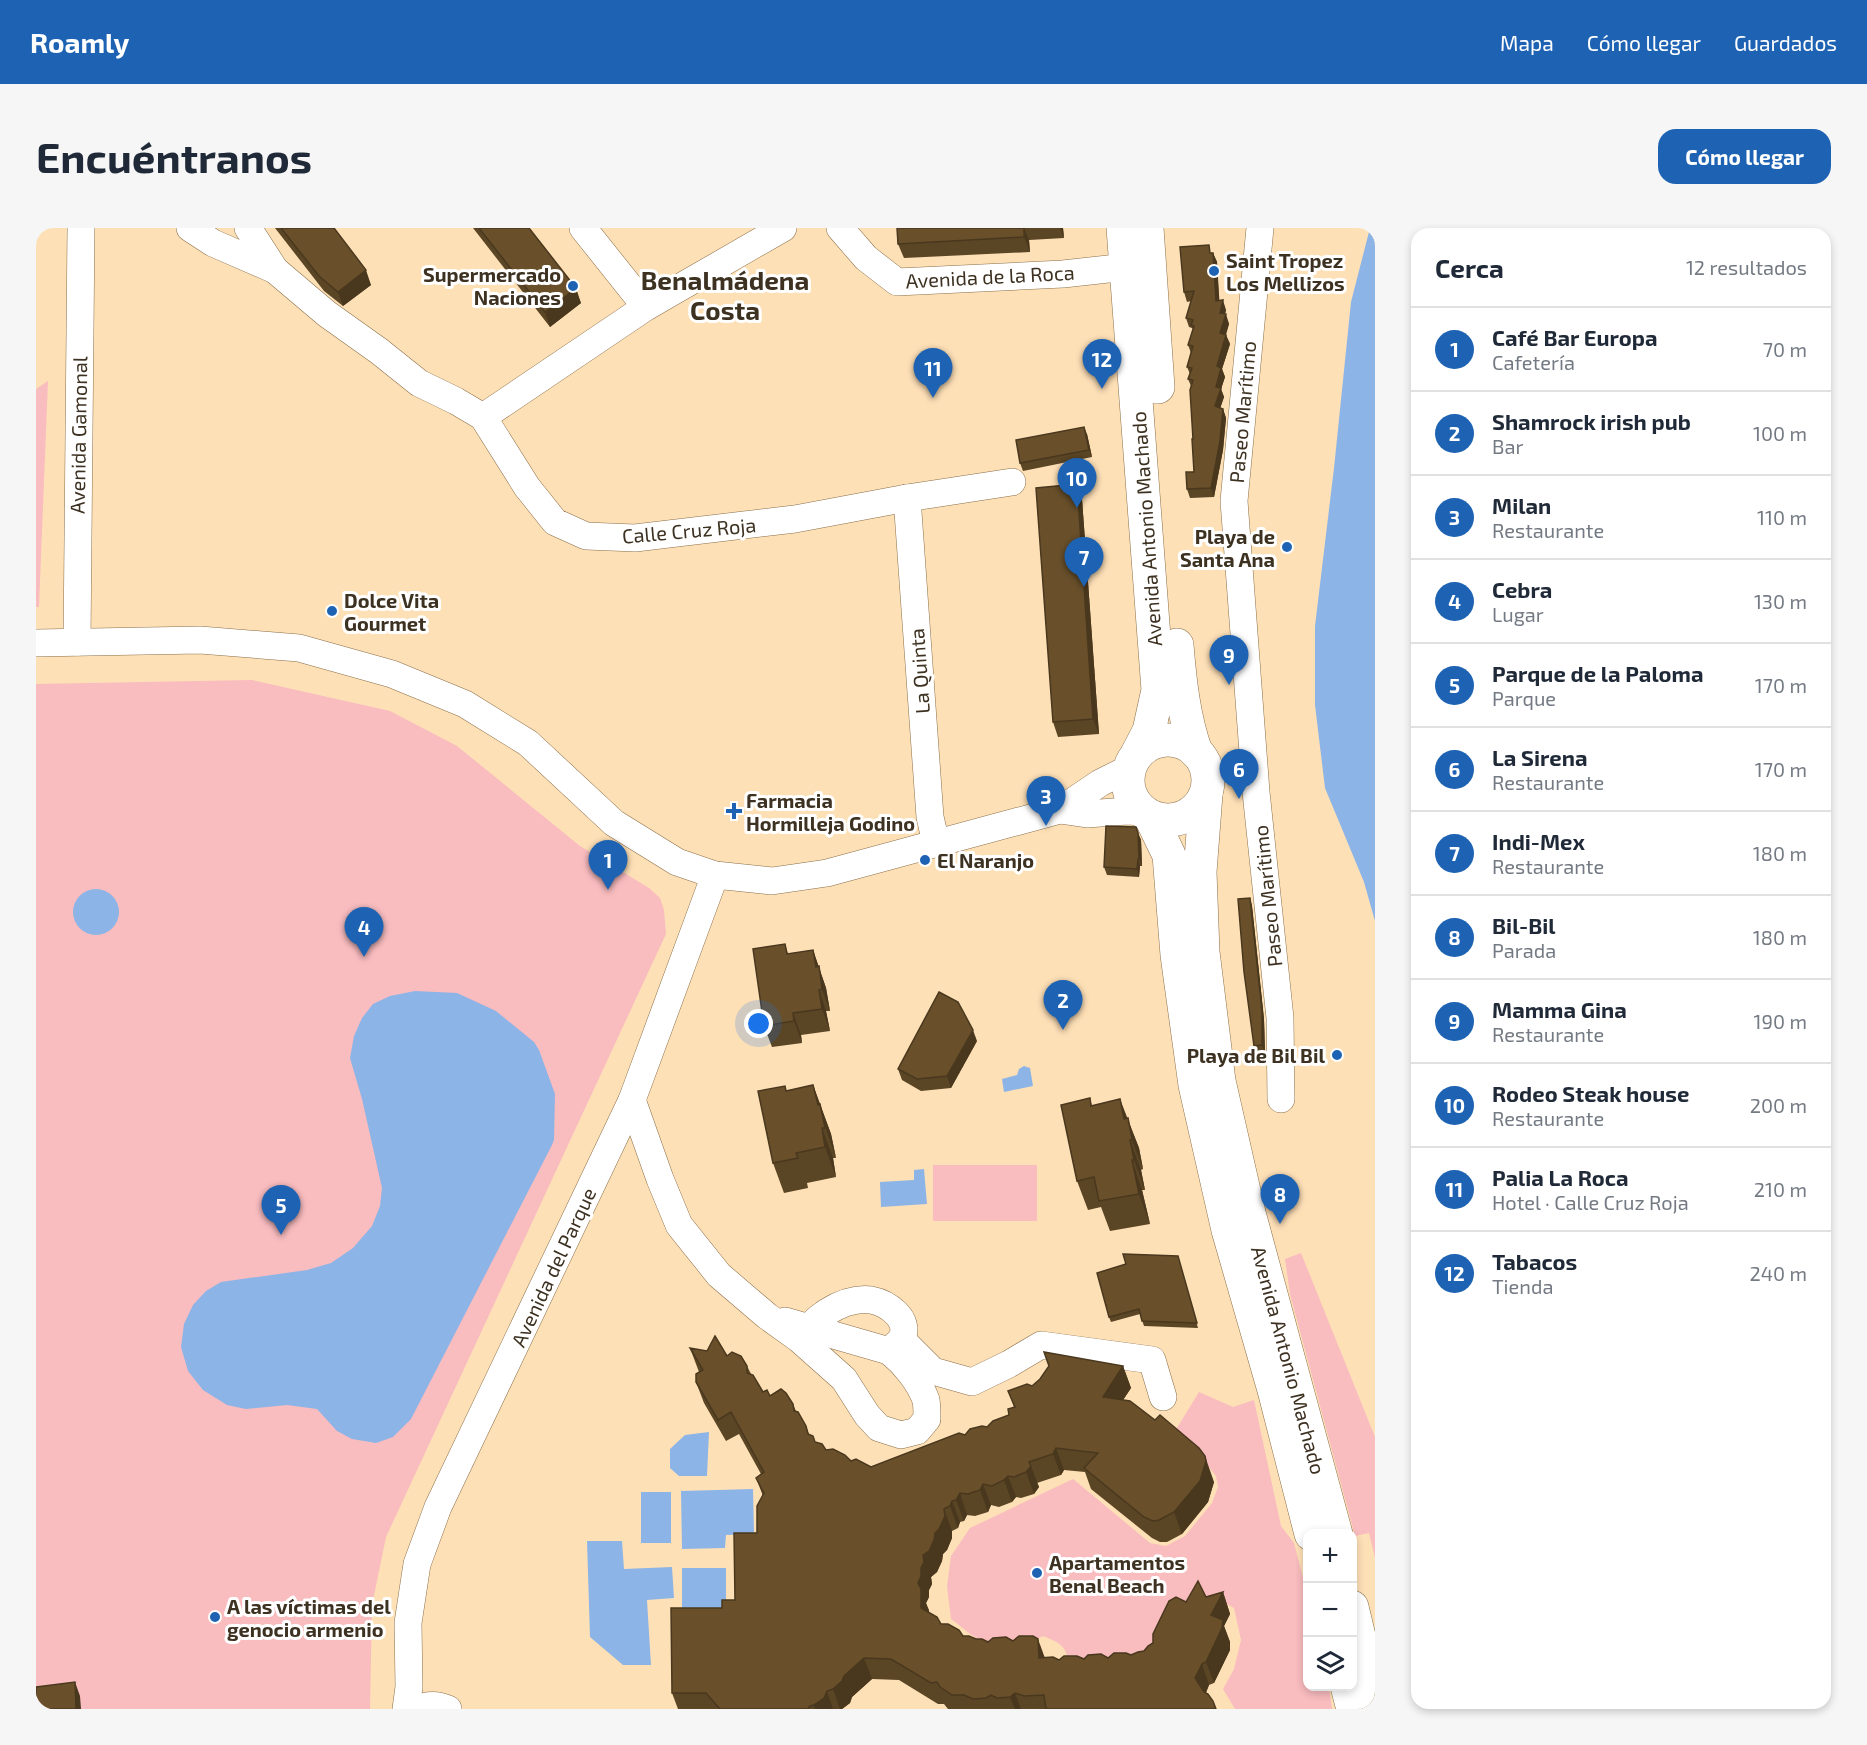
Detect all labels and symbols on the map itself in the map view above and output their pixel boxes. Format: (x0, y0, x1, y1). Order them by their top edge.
place label: Saint Tropez Los Mellizos (1226, 248, 1345, 295)
street label: Avenida de la Roca (905, 260, 1075, 292)
place label: Supermercado Naciones (423, 262, 561, 309)
district label: Benalmádena Costa (641, 264, 809, 325)
marker: Saint Tropez Los Mellizos (1207, 264, 1221, 278)
marker: Supermercado Naciones (566, 279, 580, 293)
pin: 12 (1082, 340, 1122, 389)
street label: Paseo Marítimo (1224, 340, 1260, 484)
pin: 11 (914, 348, 952, 398)
street label: Avenida Gamonal (65, 356, 91, 514)
street label: Avenida Antonio Machado (1126, 411, 1166, 647)
pin: 10 (1058, 458, 1096, 508)
street label: Calle Cruz Roja (621, 512, 757, 548)
place label: Playa de Santa Ana (1180, 524, 1275, 571)
pin: 7 (1064, 538, 1104, 587)
marker: Playa de Santa Ana (1280, 540, 1294, 554)
place label: Dolce Vita Gourmet (344, 588, 439, 635)
marker: Dolce Vita Gourmet (325, 604, 339, 618)
street label: La Quinta (904, 627, 934, 715)
pin: 9 (1210, 636, 1248, 685)
pin: 6 (1220, 750, 1258, 799)
pin: 3 (1026, 776, 1066, 826)
place label: Farmacia Hormilleja Godino (746, 788, 915, 835)
marker: Farmacia Hormilleja Godino (727, 804, 741, 818)
street label: Paseo Marítimo (1248, 824, 1286, 968)
pin: 1 (588, 840, 628, 890)
place label: El Naranjo (937, 848, 1034, 872)
marker: El Naranjo (918, 853, 932, 867)
pin: 4 (344, 908, 384, 957)
pin: 2 (1044, 980, 1082, 1030)
your location (744, 1009, 773, 1038)
place label: Playa de Bil Bil (1187, 1043, 1325, 1068)
marker: Playa de Bil Bil (1330, 1048, 1344, 1062)
pin: 8 (1260, 1174, 1300, 1224)
street label: Avenida del Parque (506, 1184, 600, 1350)
pin: 5 (262, 1186, 300, 1235)
street label: Avenida Antonio Machado (1247, 1243, 1331, 1477)
place label: Apartamentos Benal Beach (1049, 1550, 1185, 1597)
marker: Apartamentos Benal Beach (1030, 1566, 1044, 1580)
place label: A las víctimas del genocio armenio (227, 1594, 391, 1641)
marker: A las víctimas del genocio armenio (208, 1610, 222, 1624)

